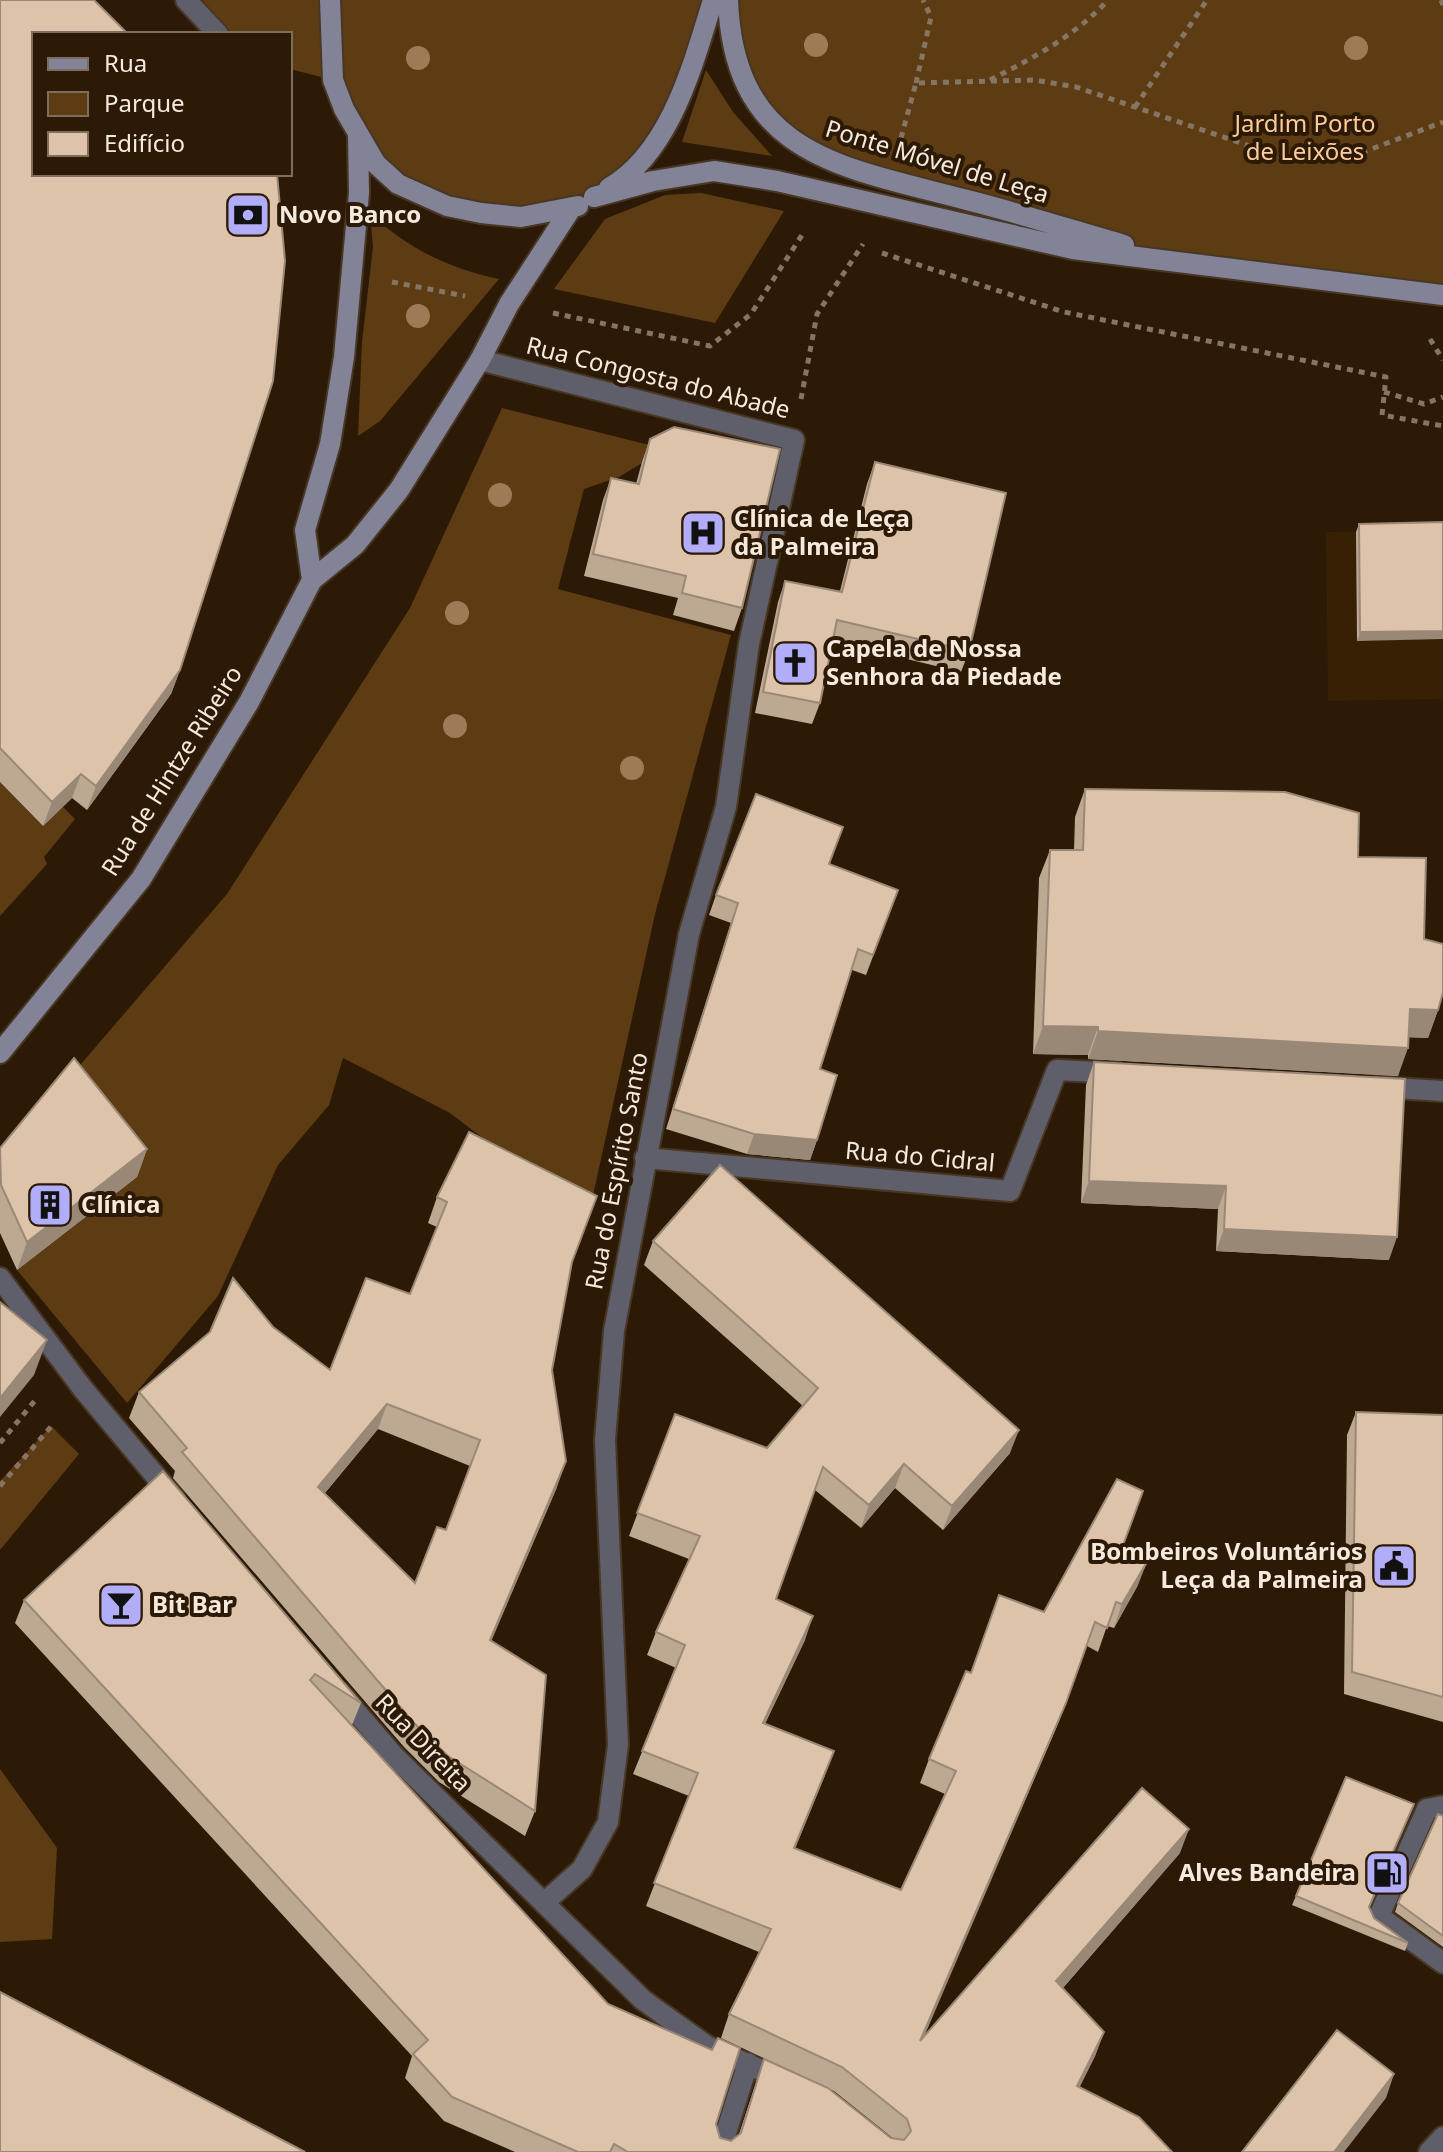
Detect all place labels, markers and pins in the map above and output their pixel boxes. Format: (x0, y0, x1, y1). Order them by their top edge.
bank icon: Novo Banco (224, 191, 272, 239)
place label: Novo Banco (279, 197, 421, 230)
place label: Clínica de Leça da Palmeira (734, 501, 910, 562)
hospital icon: Clínica de Leça da Palmeira (679, 509, 727, 557)
place label: Capela de Nossa Senhora da Piedade (826, 631, 1062, 692)
church icon: Capela de Nossa Senhora da Piedade (771, 639, 819, 687)
building icon: Clínica (26, 1181, 74, 1229)
place label: Clínica (81, 1187, 160, 1220)
place label: Bombeiros Voluntários Leça da Palmeira (1090, 1534, 1363, 1595)
public building icon: Bombeiros Voluntários Leça da Palmeira (1370, 1542, 1418, 1590)
bar icon: Bit Bar (97, 1581, 145, 1629)
place label: Bit Bar (152, 1587, 233, 1620)
fuel station icon: Alves Bandeira (1363, 1849, 1411, 1897)
place label: Alves Bandeira (1179, 1855, 1356, 1888)

